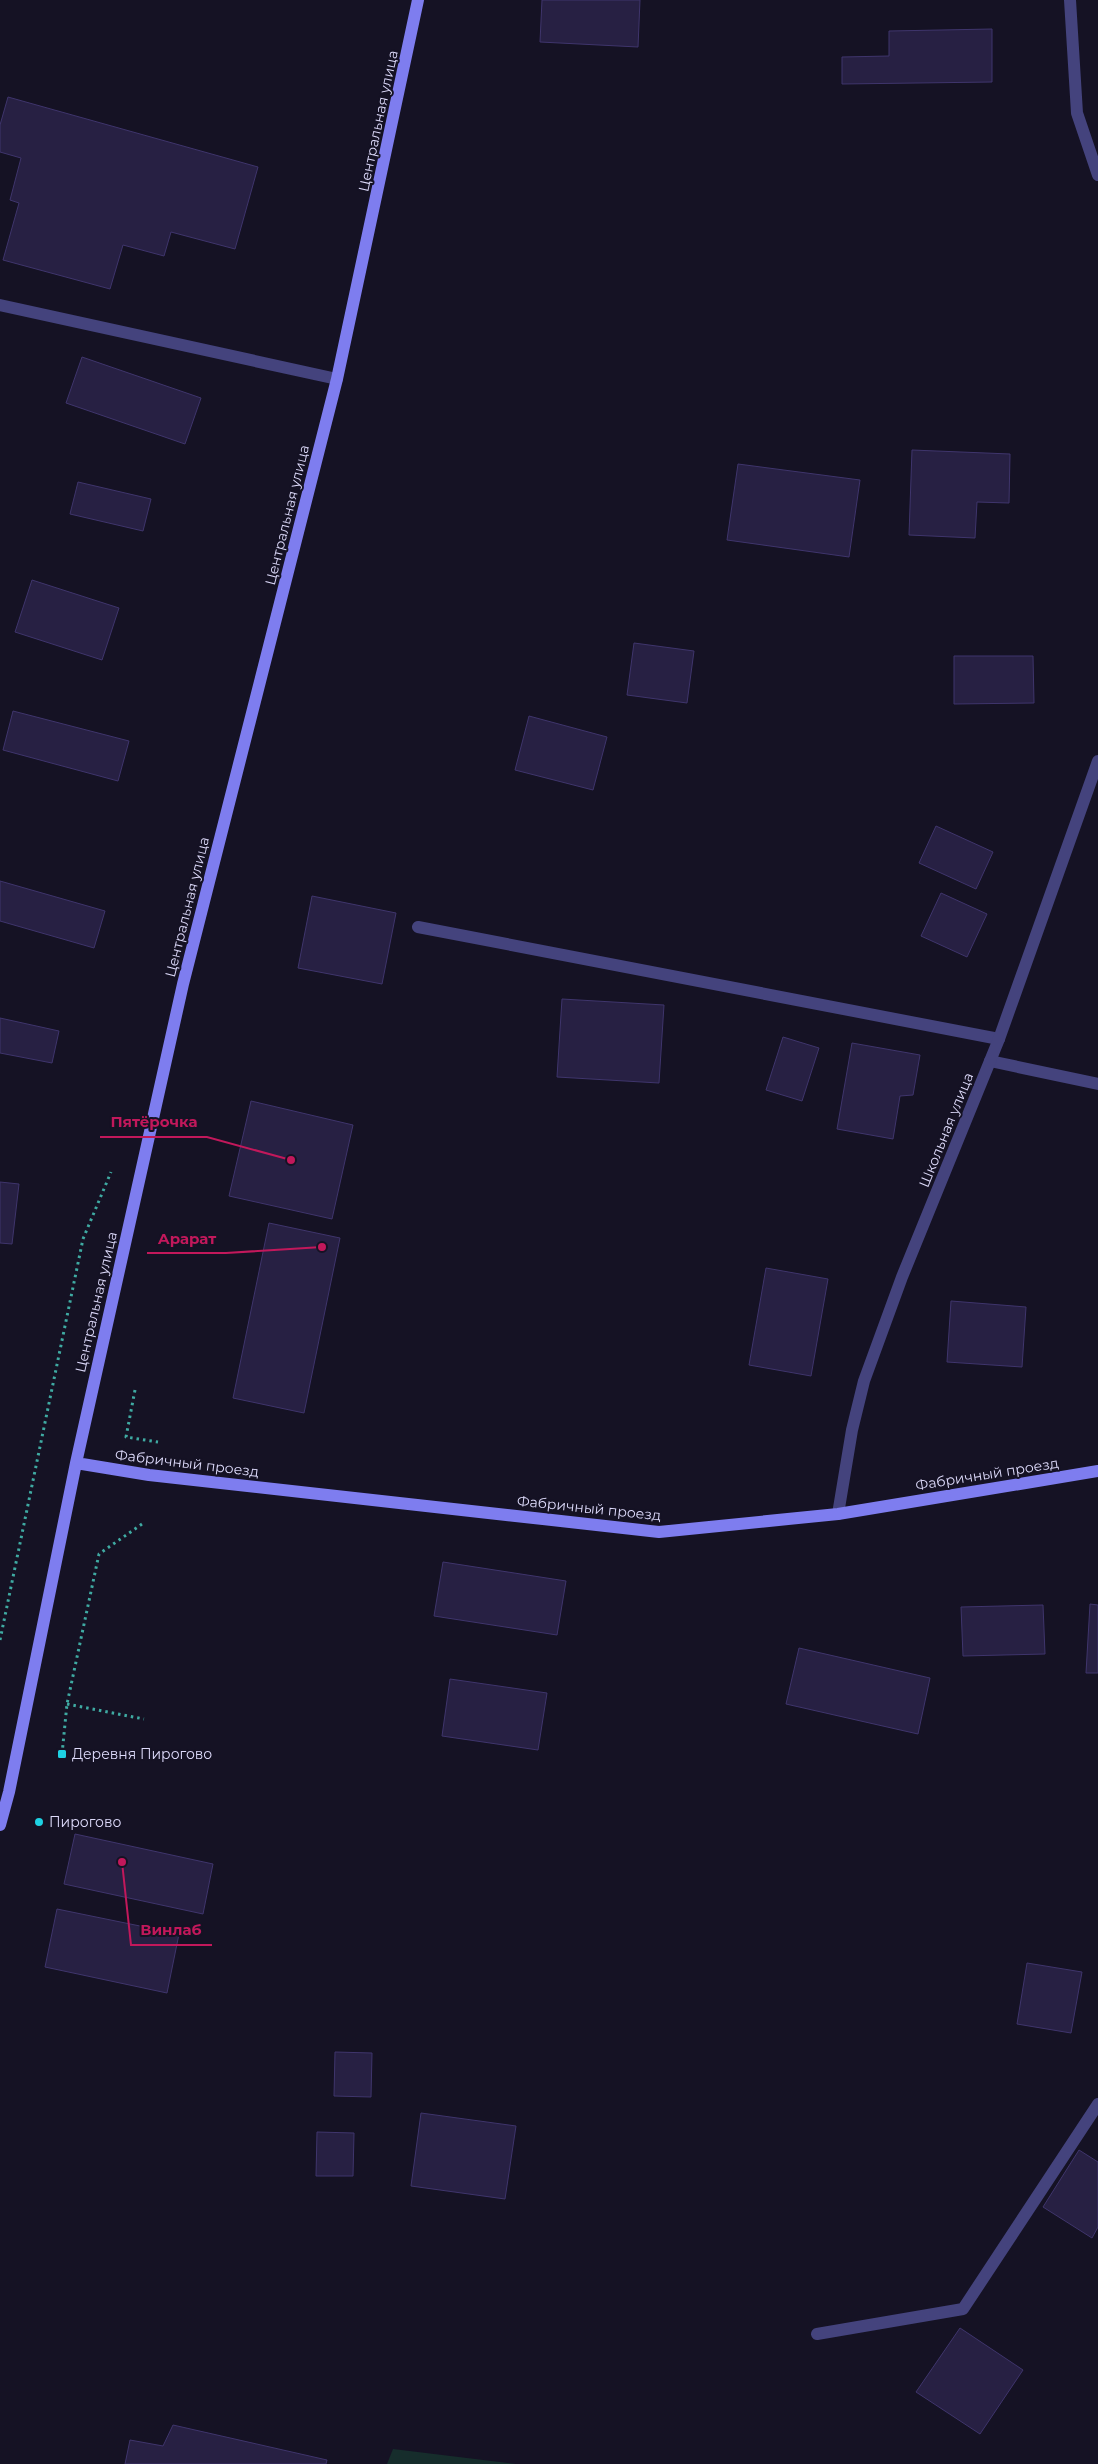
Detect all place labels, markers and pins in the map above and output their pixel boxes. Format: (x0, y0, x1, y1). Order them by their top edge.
callout: Пятёрочка (100, 1107, 207, 1137)
callout: Арарат (147, 1223, 226, 1253)
place label: Деревня Пирогово (72, 1745, 212, 1763)
marker: Деревня Пирогово (56, 1748, 68, 1760)
place label: Пирогово (49, 1813, 121, 1831)
marker: Пирогово (33, 1816, 45, 1828)
callout: Винлаб (131, 1915, 212, 1945)

